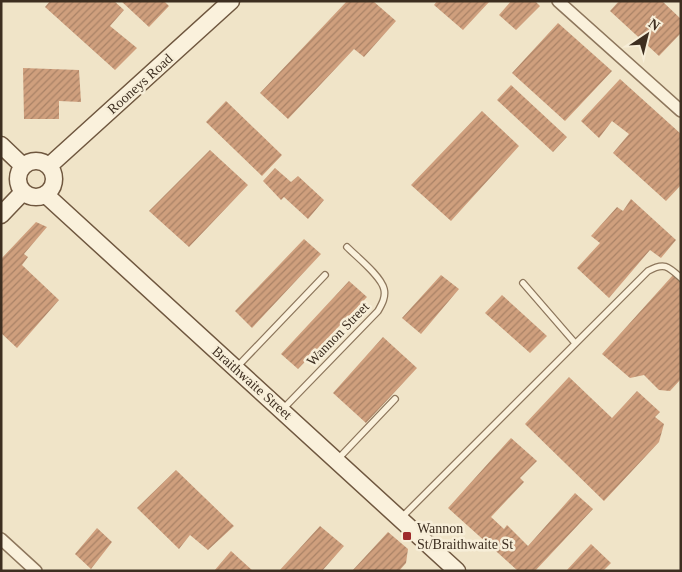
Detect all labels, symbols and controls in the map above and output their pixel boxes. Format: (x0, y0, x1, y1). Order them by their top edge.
north arrow (622, 10, 672, 60)
text: N (646, 16, 663, 34)
street label: Rooneys Road (104, 51, 176, 117)
street label: Wannon Street (304, 299, 372, 369)
street label: Braithwaite Street (209, 343, 295, 423)
place label: Wannon St/Braithwaite St (417, 521, 513, 552)
marker: Wannon St/Braithwaite St (401, 530, 413, 542)

